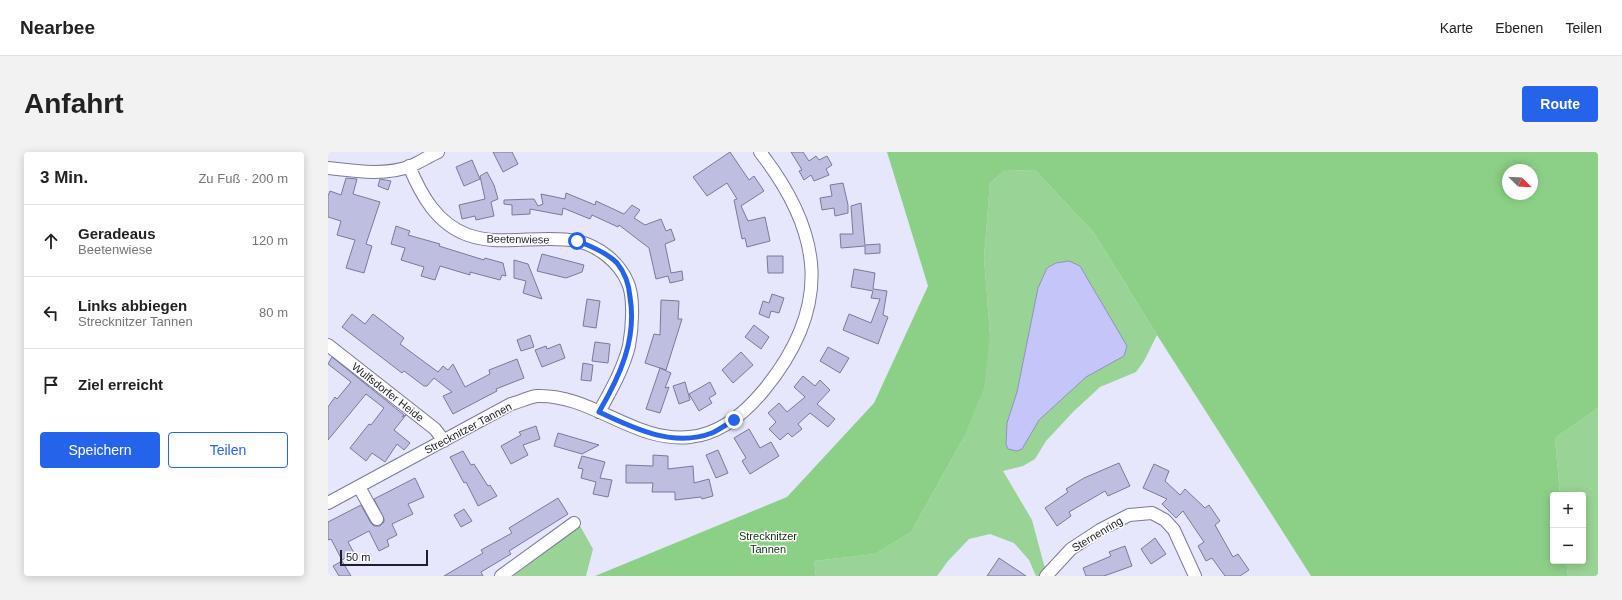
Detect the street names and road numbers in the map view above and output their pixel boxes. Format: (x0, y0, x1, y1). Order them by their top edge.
street label: Beetenwiese (486, 232, 550, 246)
street label: Wulfsdorfer Heide (350, 360, 426, 424)
street label: Strecknitzer Tannen (422, 400, 514, 456)
street label: Sternenring (1070, 514, 1124, 554)

